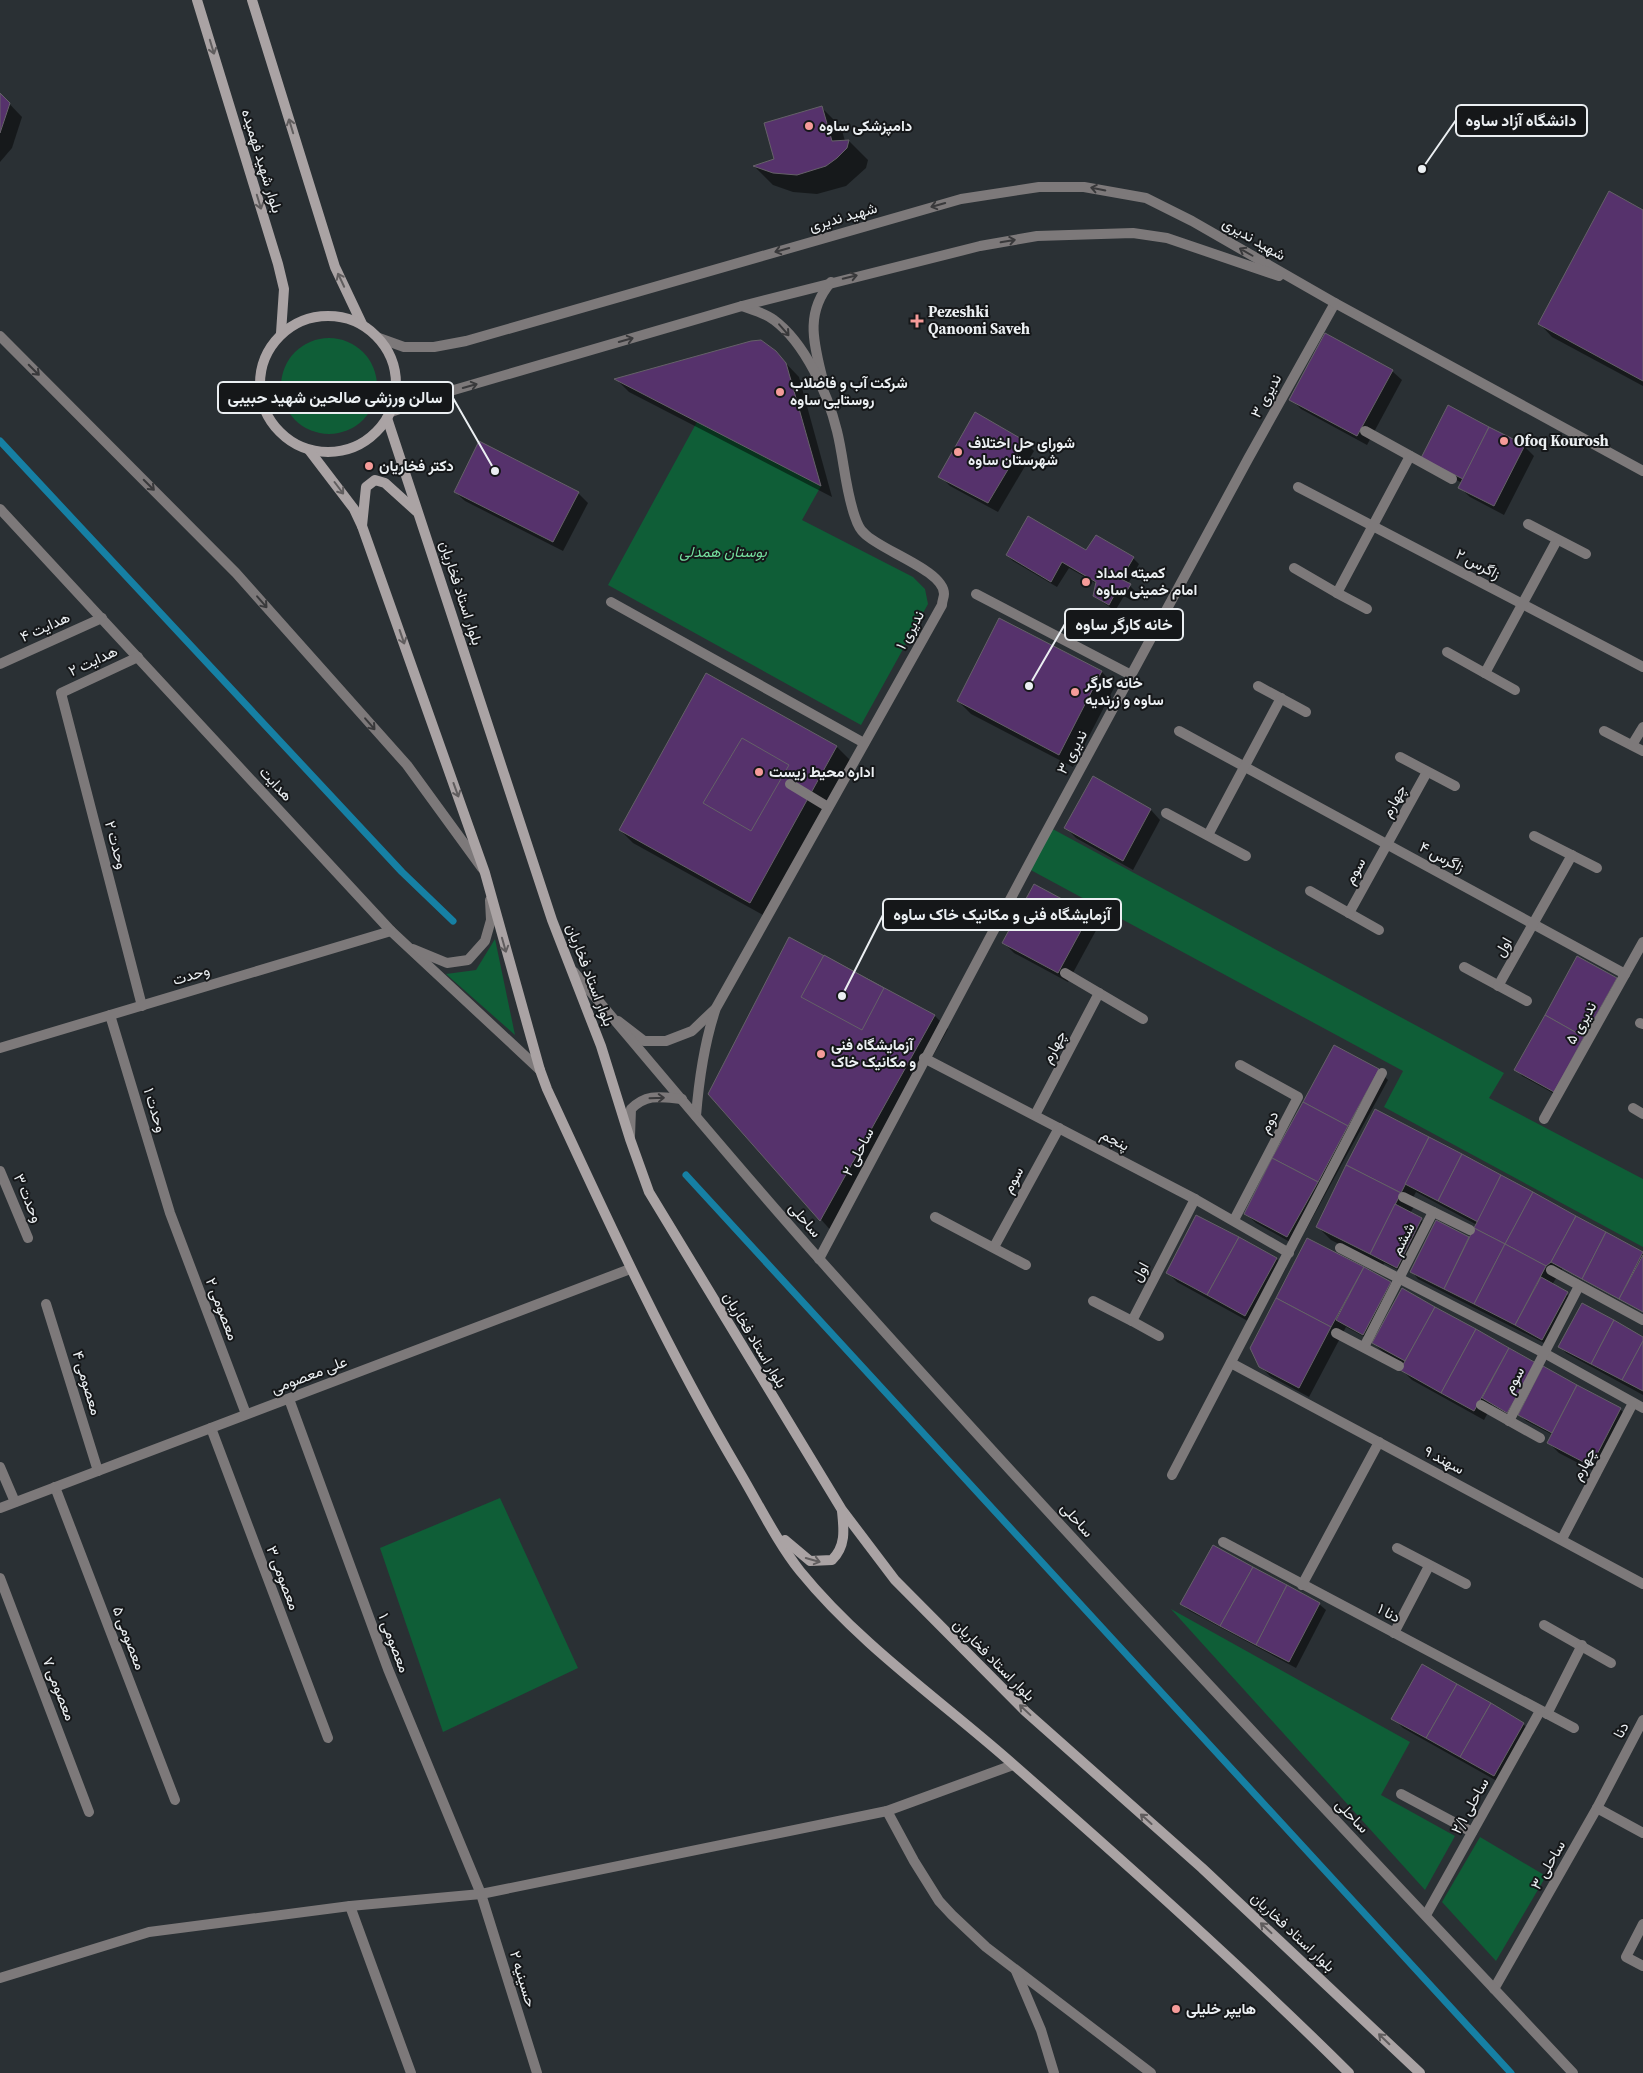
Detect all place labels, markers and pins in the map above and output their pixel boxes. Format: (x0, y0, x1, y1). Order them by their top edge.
callout: دانشگاه آزاد ساوه (1456, 105, 1587, 136)
place label: دامپزشکی ساوه (819, 115, 912, 136)
marker: دامپزشکی ساوه (803, 120, 815, 132)
place label: Pezeshki Qanooni Saveh (928, 301, 1030, 339)
marker: Pezeshki Qanooni Saveh (910, 314, 924, 328)
place label: شرکت آب و فاضلاب روستایی ساوه (790, 372, 908, 410)
callout: سالن ورزشی صالحین شهید حبیبی (218, 382, 453, 413)
marker: شرکت آب و فاضلاب روستایی ساوه (774, 386, 786, 398)
place label: Ofoq Kourosh (1514, 430, 1609, 451)
place label: شورای حل اختلاف شهرستان ساوه (968, 432, 1075, 470)
marker: Ofoq Kourosh (1498, 435, 1510, 447)
marker: شورای حل اختلاف شهرستان ساوه (952, 446, 964, 458)
place label: دکتر فخاریان (379, 455, 454, 476)
marker: دکتر فخاریان (363, 460, 375, 472)
place label: کمیته امداد امام خمینی ساوه (1096, 562, 1197, 600)
marker: کمیته امداد امام خمینی ساوه (1080, 576, 1092, 588)
callout: خانه کارگر ساوه (1065, 609, 1183, 640)
place label: خانه کارگر ساوه و زرندیه (1084, 672, 1164, 710)
marker: خانه کارگر ساوه و زرندیه (1069, 686, 1081, 698)
place label: اداره محیط زیست (769, 761, 875, 782)
marker: اداره محیط زیست (753, 766, 765, 778)
callout: آزمایشگاه فنی و مکانیک خاک ساوه (883, 899, 1121, 930)
place label: آزمایشگاه فنی و مکانیک خاک (831, 1034, 916, 1072)
marker: آزمایشگاه فنی و مکانیک خاک (815, 1048, 827, 1060)
place label: هایپر خلیلی (1186, 1998, 1256, 2019)
marker: هایپر خلیلی (1170, 2003, 1182, 2015)

